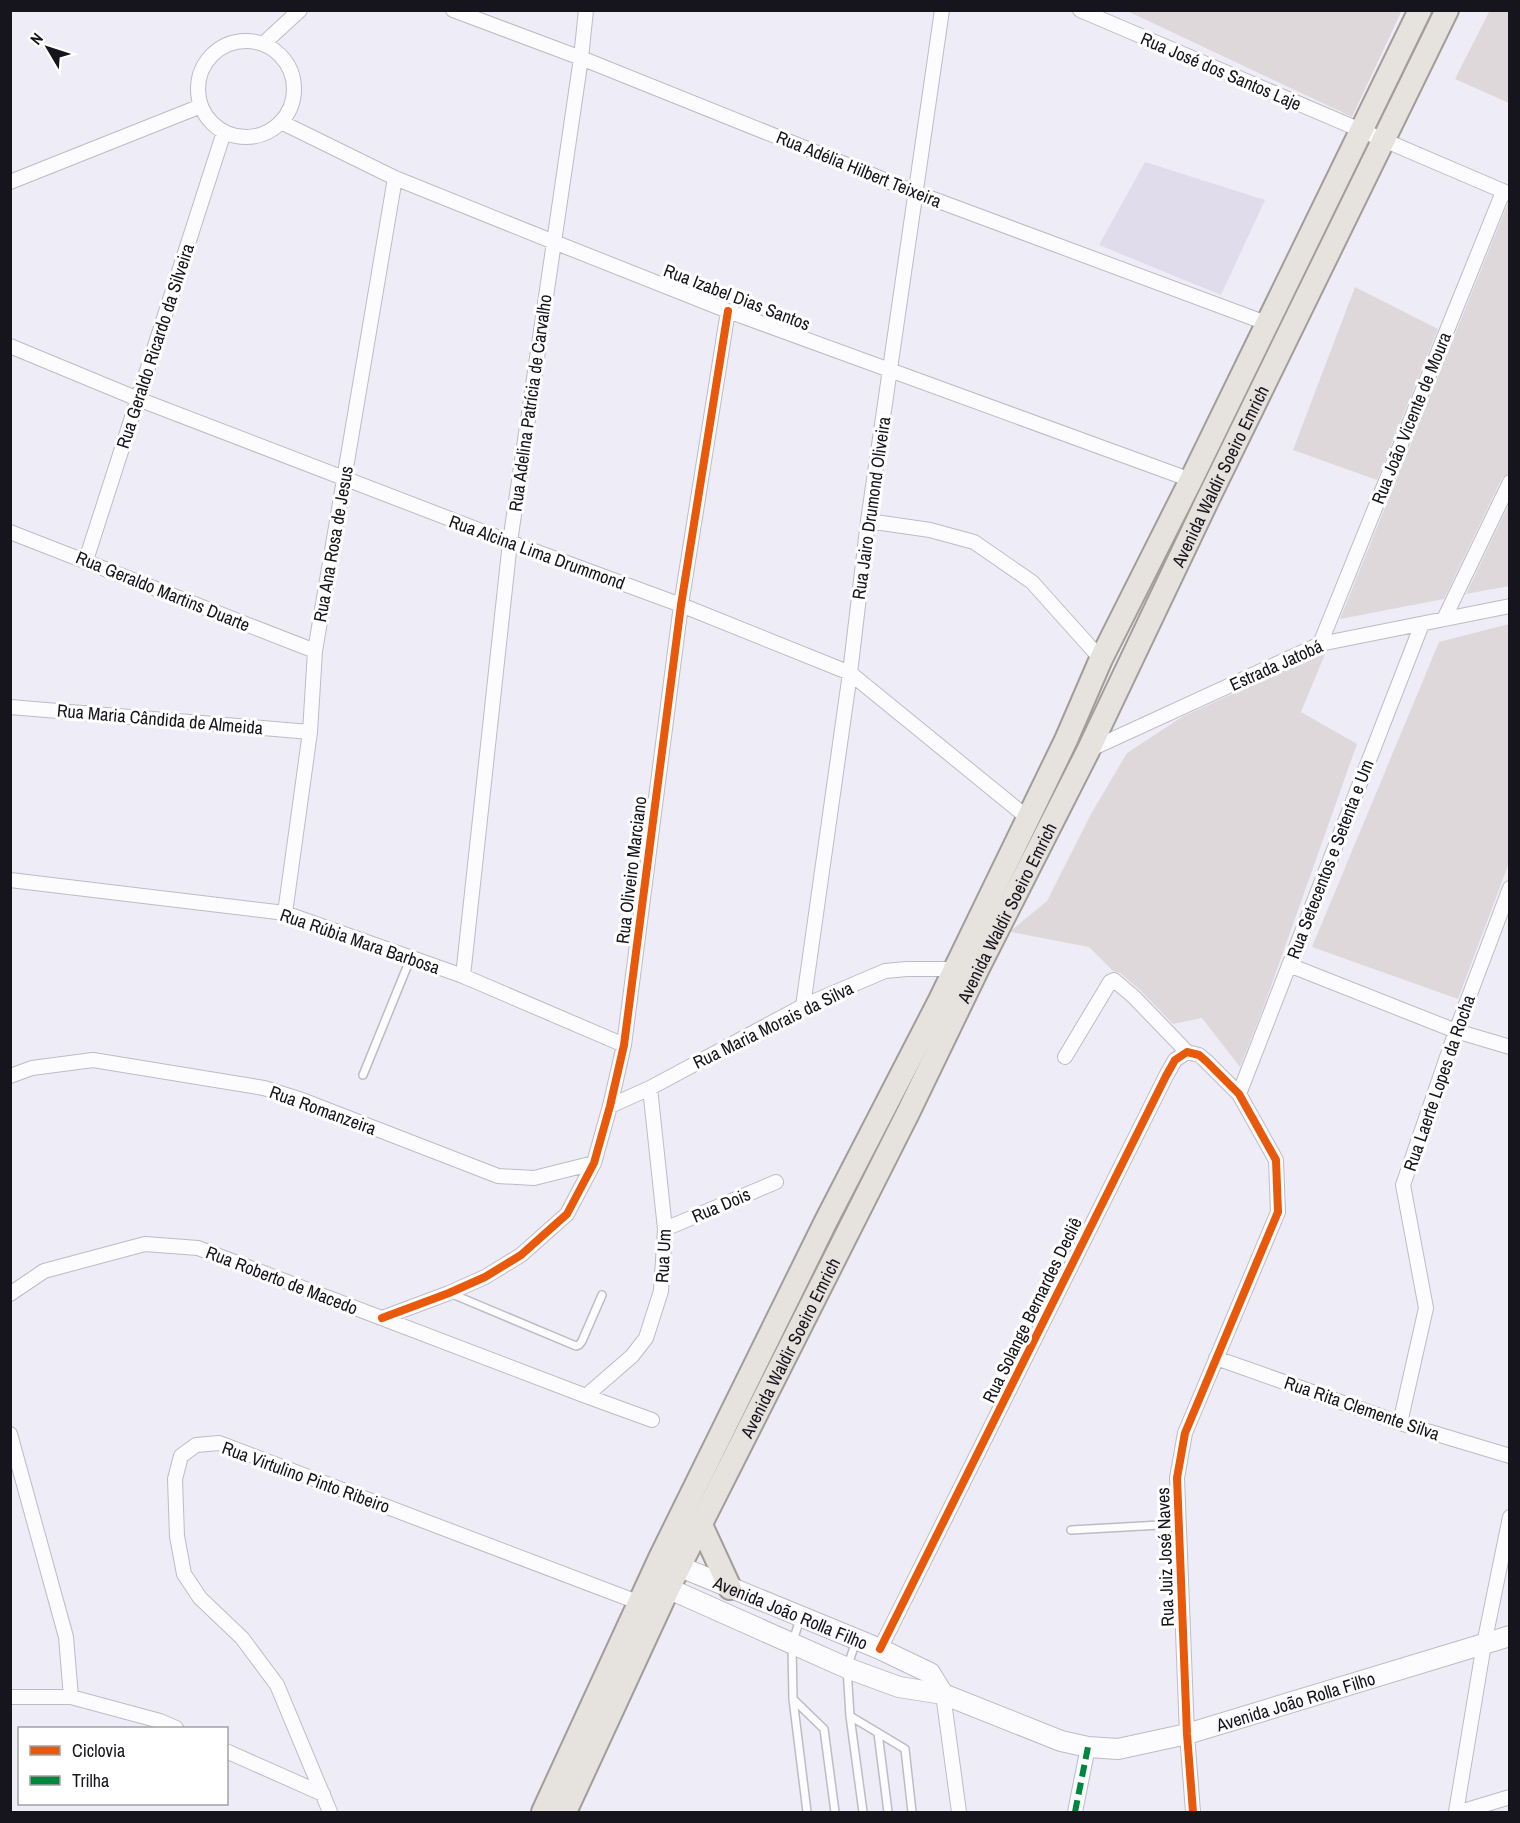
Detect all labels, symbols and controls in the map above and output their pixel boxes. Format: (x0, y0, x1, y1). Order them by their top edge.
north arrow (18, 18, 78, 78)
street label: Rua José dos Santos Laje (1137, 26, 1305, 116)
text: N (25, 28, 48, 49)
street label: Rua Adélia Hilbert Teixeira (773, 124, 945, 214)
street label: Rua Geraldo Ricardo da Silveira (110, 240, 200, 452)
street label: Rua Izabel Dias Santos (660, 258, 814, 336)
street label: Rua Adelina Patrícia de Carvalho (502, 293, 558, 513)
street label: Rua João Vicente de Moura (1365, 328, 1457, 508)
street label: Avenida Waldir Soeiro Emrich (1165, 381, 1274, 572)
street label: Rua Jairo Drumond Oliveira (846, 415, 896, 601)
street label: Rua Ana Rosa de Jesus (307, 464, 359, 624)
street label: Rua Alcina Lima Drummond (446, 509, 628, 595)
street label: Rua Geraldo Martins Duarte (72, 545, 254, 637)
street label: Estrada Jatobá (1226, 633, 1326, 697)
street label: Rua Maria Cândida de Almeida (56, 698, 264, 740)
street label: Rua Setecentos e Setenta e Um (1280, 756, 1380, 962)
street label: Rua Oliveiro Marciano (610, 795, 652, 945)
street label: Avenida Waldir Soeiro Emrich (950, 818, 1062, 1008)
street label: Rua Rúbia Mara Barbosa (277, 902, 443, 980)
street label: Rua Maria Morais da Silva (689, 975, 857, 1075)
street label: Rua Laerte Lopes da Rocha (1397, 992, 1481, 1174)
street label: Rua Romanzeira (266, 1079, 380, 1141)
street label: Rua Dois (688, 1181, 754, 1229)
street label: Rua Solange Bernardes Decliê (976, 1213, 1088, 1407)
street label: Rua Um (649, 1228, 677, 1284)
street label: Rua Roberto de Macedo (202, 1240, 362, 1320)
street label: Avenida Waldir Soeiro Emrich (733, 1253, 846, 1443)
street label: Rua Rita Clemente Silva (1281, 1370, 1443, 1446)
street label: Rua Virtulino Pinto Ribeiro (219, 1435, 393, 1519)
street label: Rua Juiz José Naves (1150, 1487, 1180, 1627)
street label: Avenida João Rolla Filho (709, 1569, 872, 1655)
street label: Avenida João Rolla Filho (1212, 1665, 1378, 1737)
legend (18, 1727, 228, 1805)
text: Ciclovia (72, 1738, 125, 1763)
text: Trilha (72, 1768, 109, 1793)

